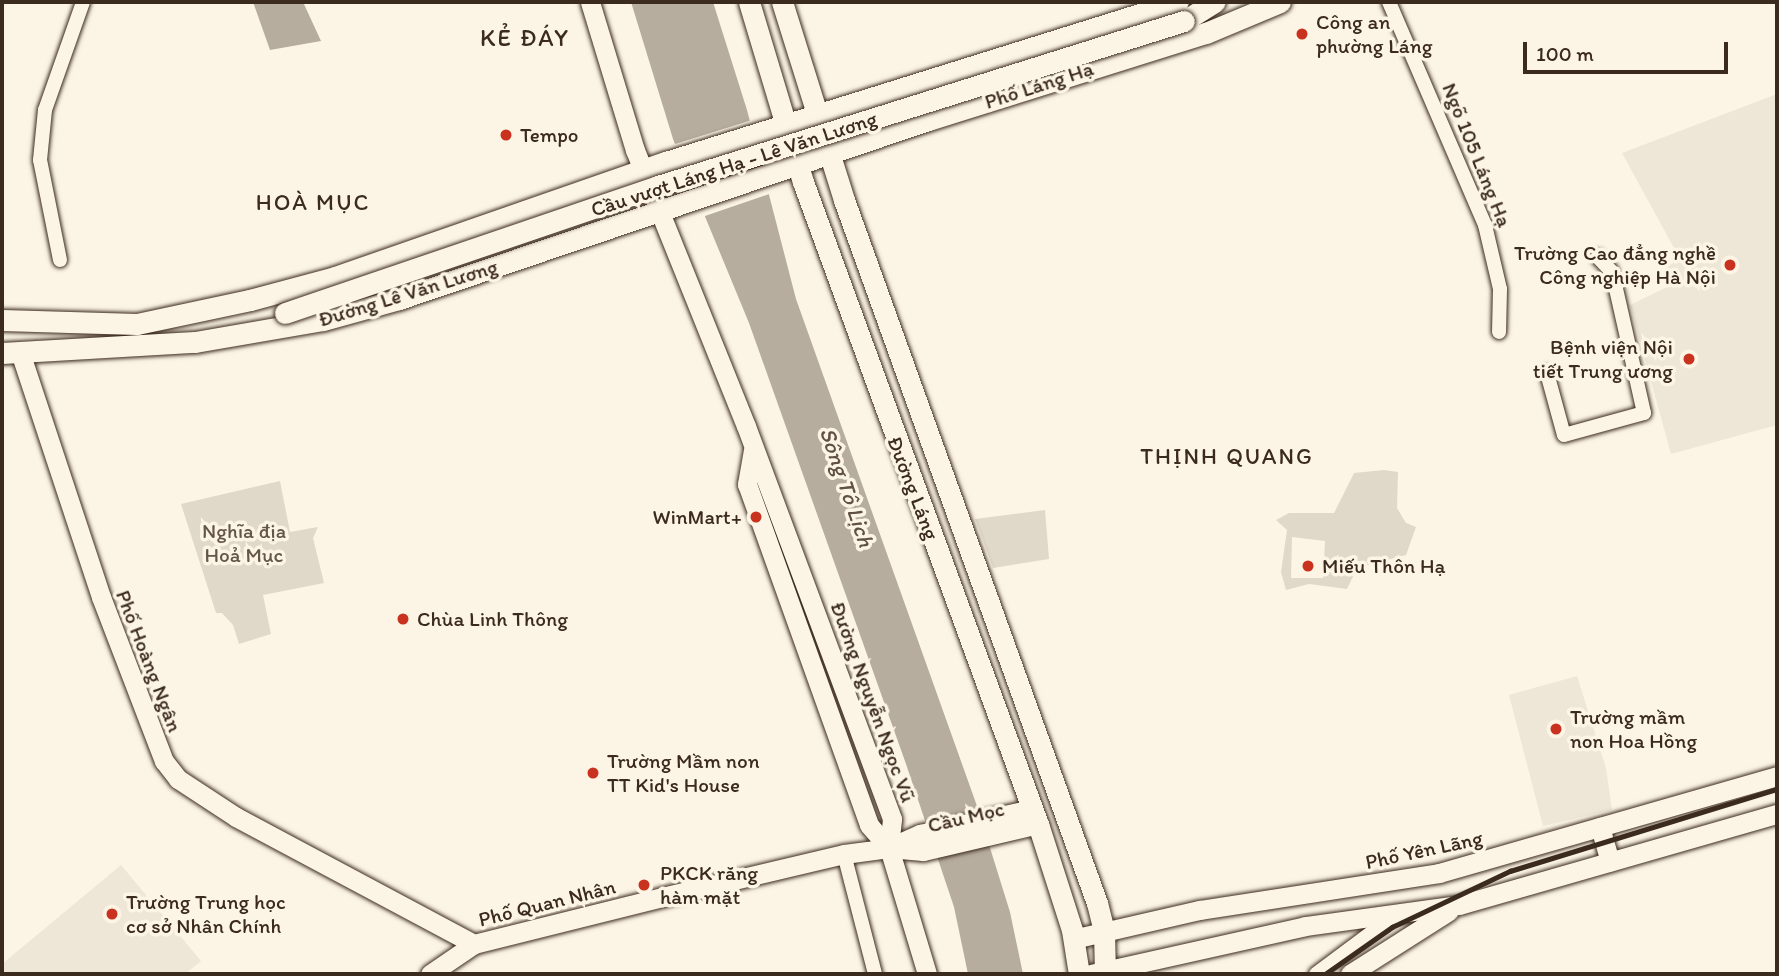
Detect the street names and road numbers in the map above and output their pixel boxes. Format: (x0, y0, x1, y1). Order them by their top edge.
street label: Phố Láng Hạ (981, 56, 1097, 114)
street label: Ngõ 105 Láng Hạ (1437, 79, 1517, 231)
street label: Cầu vượt Láng Hạ - Lê Văn Lương (588, 106, 880, 222)
street label: Đường Lê Văn Lương (316, 254, 500, 332)
street label: Đường Láng (882, 433, 944, 543)
street label: Phố Hoàng Ngân (110, 587, 188, 735)
street label: Đường Nguyễn Ngọc Vũ (825, 598, 921, 806)
street label: Cầu Mọc (925, 796, 1007, 838)
street label: Phố Yên Lãng (1363, 825, 1485, 875)
street label: Phố Quan Nhân (476, 874, 618, 932)

